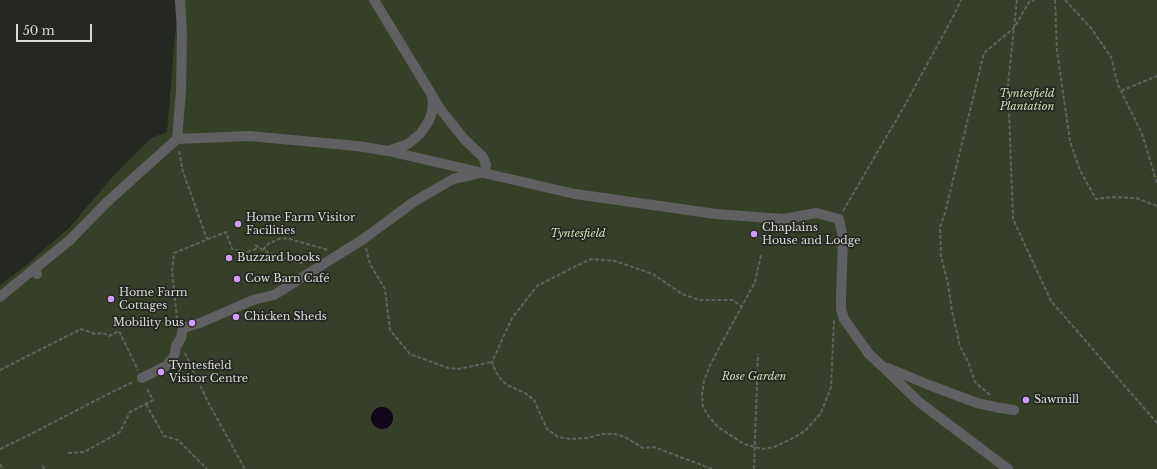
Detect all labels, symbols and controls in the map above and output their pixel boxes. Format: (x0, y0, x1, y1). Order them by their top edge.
scale bar (18, 16, 94, 42)
text: 50 m (23, 23, 55, 38)
park label: Tyntesfield Plantation (999, 87, 1055, 113)
place label: Home Farm Visitor Facilities (246, 211, 355, 237)
marker: Home Farm Visitor Facilities (233, 219, 243, 229)
place label: Chaplains House and Lodge (762, 221, 861, 247)
park label: Tyntesfield (550, 227, 606, 241)
marker: Chaplains House and Lodge (749, 229, 759, 239)
place label: Buzzard books (237, 251, 320, 265)
marker: Buzzard books (224, 253, 234, 263)
place label: Cow Barn Café (245, 272, 329, 286)
marker: Cow Barn Café (232, 274, 242, 284)
place label: Home Farm Cottages (119, 286, 187, 312)
marker: Home Farm Cottages (106, 294, 116, 304)
place label: Chicken Sheds (244, 310, 327, 324)
marker: Chicken Sheds (231, 312, 241, 322)
place label: Mobility bus (113, 316, 184, 330)
marker: Mobility bus (187, 318, 197, 328)
place label: Tyntesfield Visitor Centre (169, 359, 248, 385)
marker: Tyntesfield Visitor Centre (156, 367, 166, 377)
park label: Rose Garden (722, 370, 786, 384)
place label: Sawmill (1034, 393, 1079, 407)
marker: Sawmill (1021, 395, 1031, 405)

